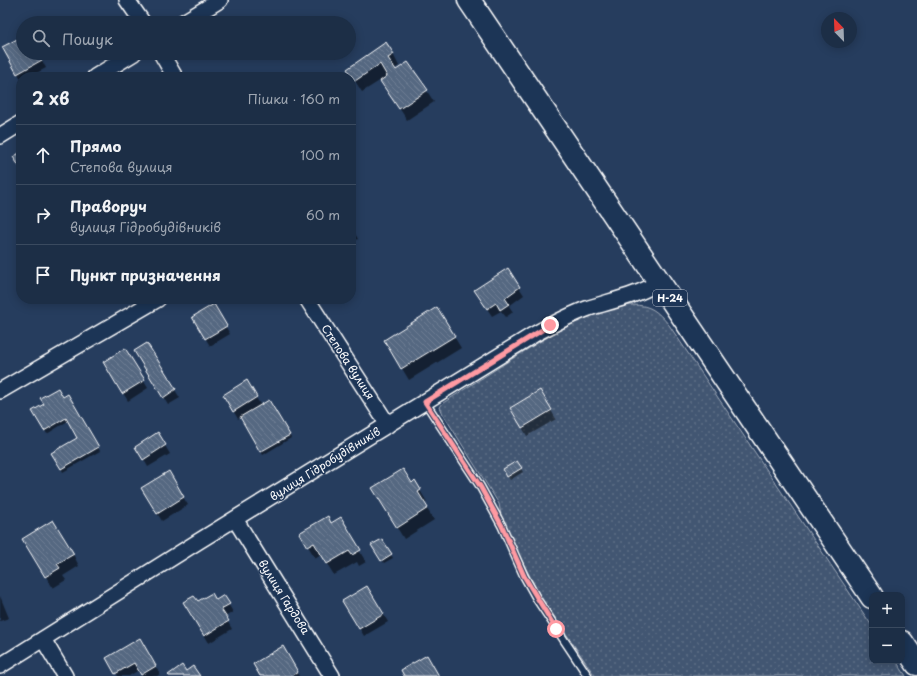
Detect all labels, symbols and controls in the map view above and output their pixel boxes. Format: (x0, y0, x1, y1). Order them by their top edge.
north arrow (821, 12, 857, 48)
search box (16, 16, 356, 60)
icon: search (30, 27, 52, 49)
text: Пошук (62, 27, 113, 50)
text: 2 хв (32, 85, 69, 111)
text: Пішки · 160 m (248, 89, 340, 108)
text: Прямо (70, 134, 121, 157)
icon: ahead (32, 144, 54, 166)
text: 100 m (300, 145, 340, 164)
text: Степова вулиця (70, 157, 173, 176)
text: Праворуч (70, 194, 147, 217)
icon: right (32, 204, 54, 226)
text: 60 m (306, 205, 340, 224)
text: вулиця Гідробудівників (70, 217, 221, 236)
text: Пункт призначення (70, 263, 221, 286)
icon: arrive (32, 264, 54, 286)
road number: Н-24 (653, 290, 687, 306)
route end (541, 316, 559, 334)
street label: Степова вулиця (318, 321, 379, 403)
street label: вулиця Гідробудівників (266, 423, 383, 505)
street label: вулиця Гардова (255, 556, 314, 638)
map controls (869, 592, 905, 664)
button: + (869, 592, 905, 628)
route start (547, 620, 565, 638)
button: − (869, 628, 905, 664)

